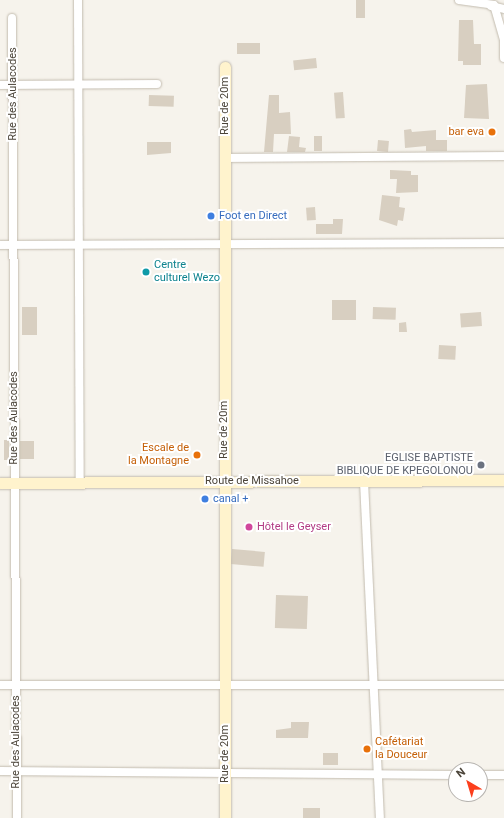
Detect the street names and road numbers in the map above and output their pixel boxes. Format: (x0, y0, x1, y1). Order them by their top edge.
street label: Rue des Aulacodes (6, 47, 20, 141)
street label: Rue de 20m (218, 77, 232, 135)
street label: Rue des Aulacodes (7, 371, 21, 465)
street label: Rue de 20m (217, 401, 231, 459)
street label: Route de Missahoe (205, 474, 299, 488)
street label: Rue des Aulacodes (9, 695, 23, 789)
street label: Rue de 20m (218, 725, 232, 783)

